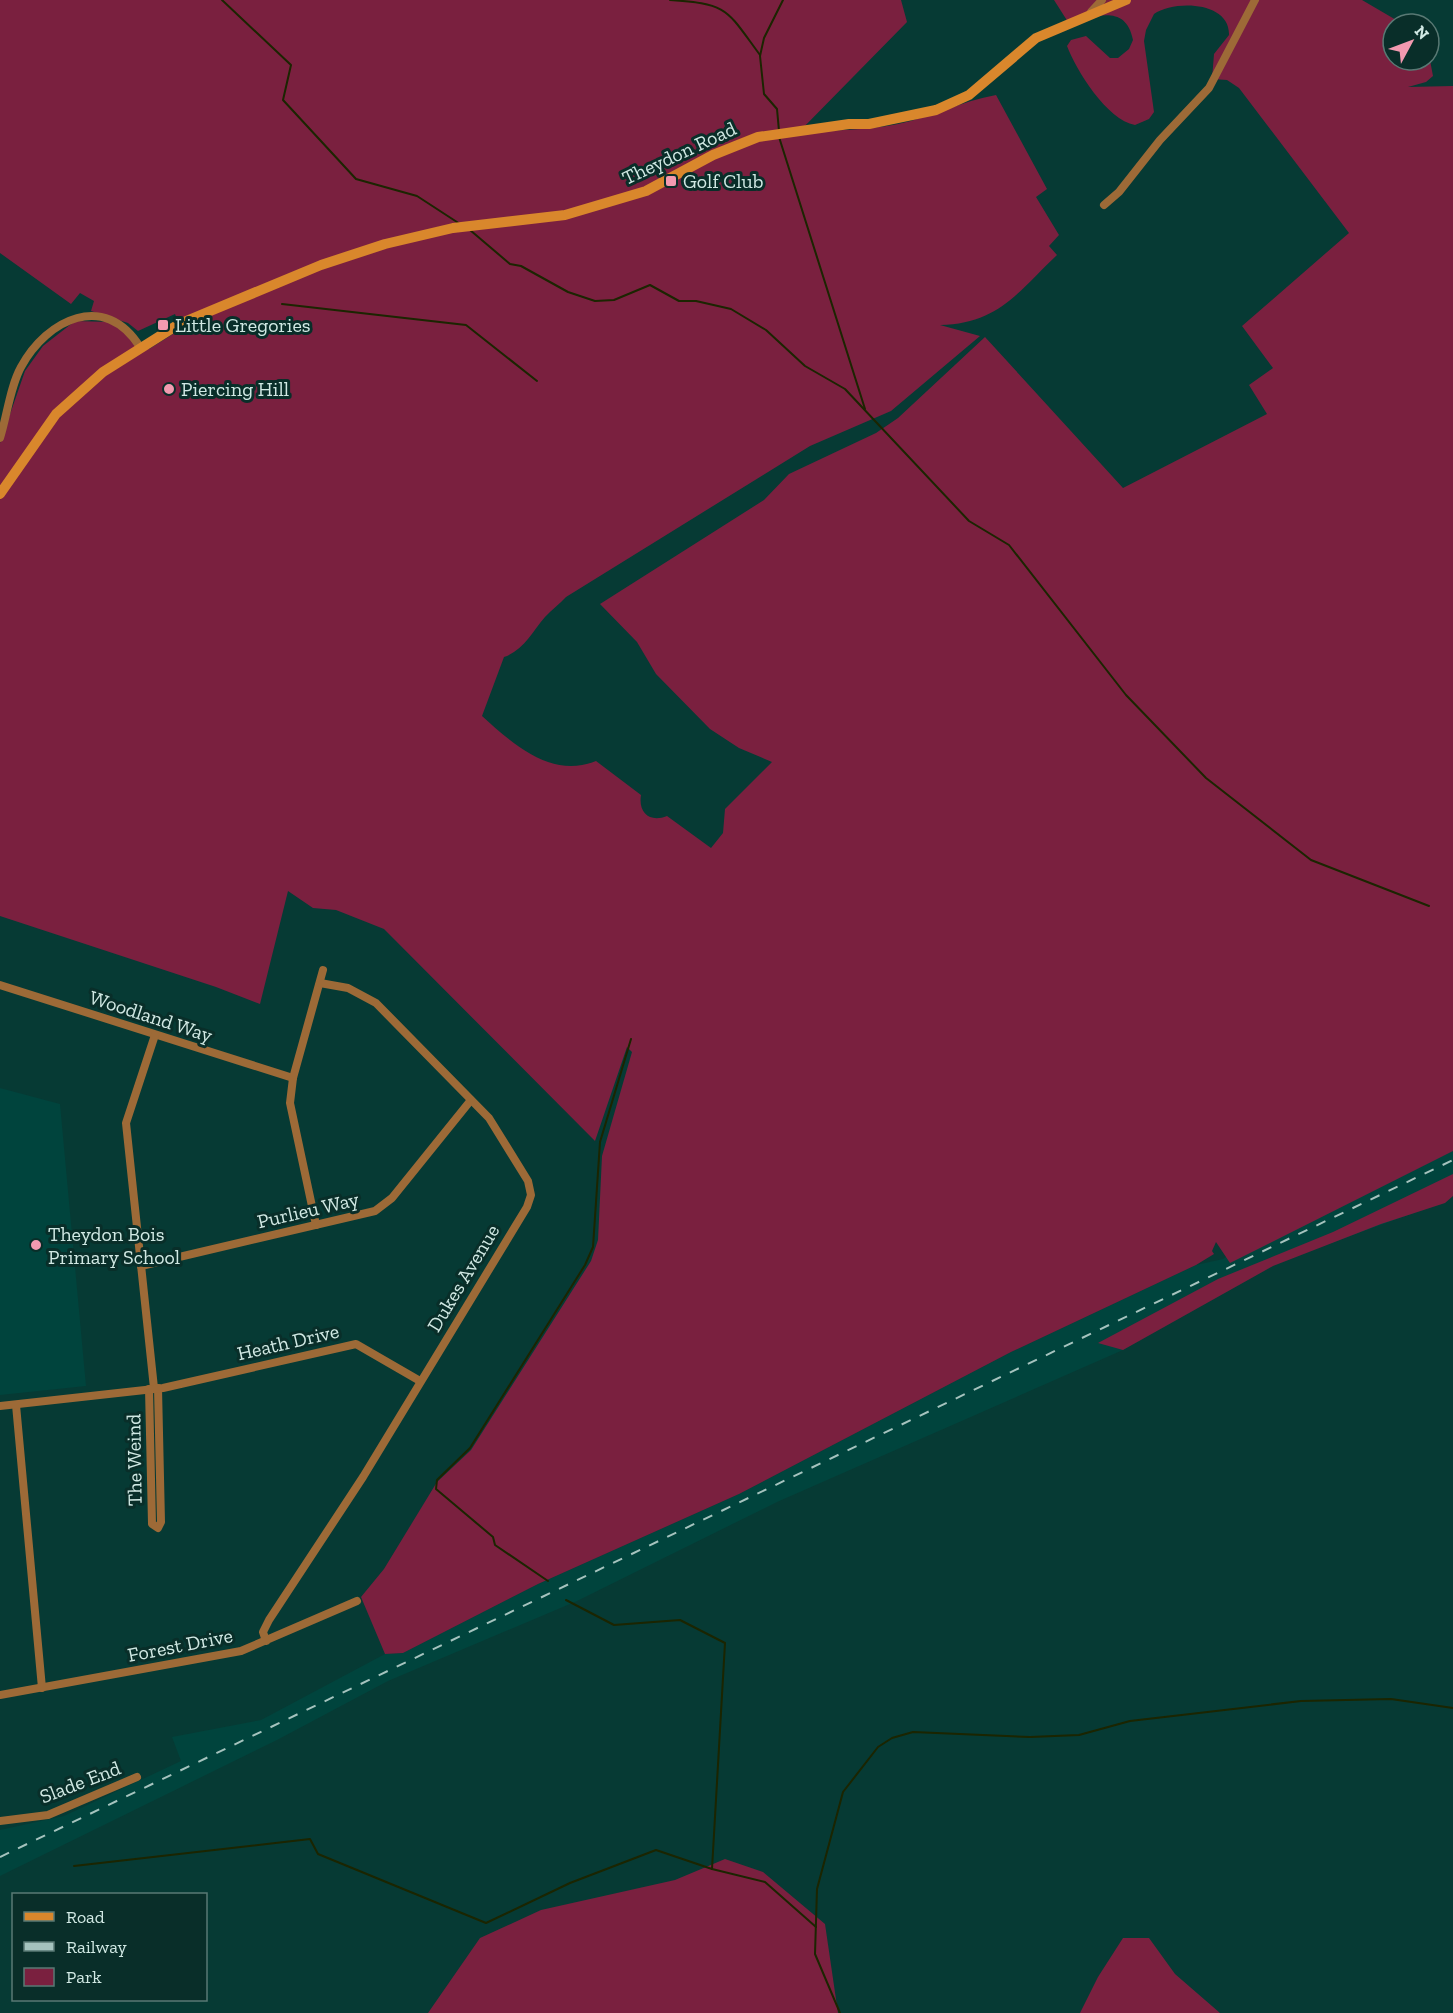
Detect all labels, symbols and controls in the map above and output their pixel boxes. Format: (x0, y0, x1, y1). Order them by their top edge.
north arrow (1381, 12, 1441, 72)
text: N (1411, 22, 1433, 43)
street label: Theydon Road (618, 116, 740, 190)
place label: Golf Club (683, 169, 763, 193)
marker: Golf Club (664, 174, 678, 188)
place label: Little Gregories (175, 313, 311, 337)
marker: Little Gregories (156, 318, 170, 332)
place label: Piercing Hill (181, 377, 289, 401)
marker: Piercing Hill (162, 382, 176, 396)
street label: Woodland Way (87, 985, 216, 1047)
street label: Purlieu Way (255, 1186, 362, 1233)
street label: Dukes Avenue (422, 1220, 504, 1336)
place label: Theydon Bois Primary School (48, 1222, 180, 1269)
marker: Theydon Bois Primary School (29, 1238, 43, 1252)
street label: Heath Drive (235, 1319, 341, 1365)
street label: The Weind (121, 1414, 147, 1506)
street label: Forest Drive (125, 1623, 235, 1667)
street label: Slade End (36, 1756, 124, 1808)
legend (12, 1893, 207, 2001)
text: Road (66, 1906, 105, 1928)
text: Railway (66, 1936, 128, 1958)
text: Park (66, 1966, 102, 1988)

